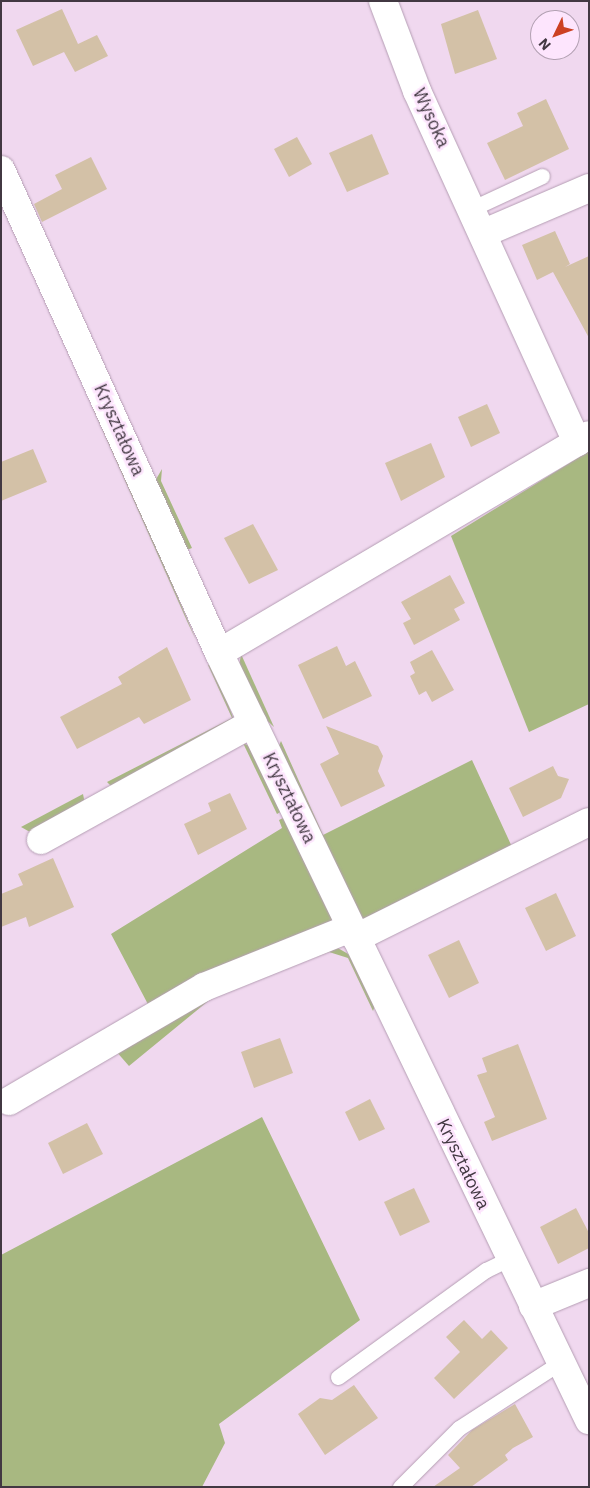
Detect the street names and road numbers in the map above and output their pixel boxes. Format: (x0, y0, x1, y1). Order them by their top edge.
street label: Wysoka (408, 85, 454, 151)
street label: Kryształowa (89, 381, 149, 479)
street label: Kryształowa (258, 749, 320, 847)
street label: Kryształowa (432, 1115, 494, 1213)

